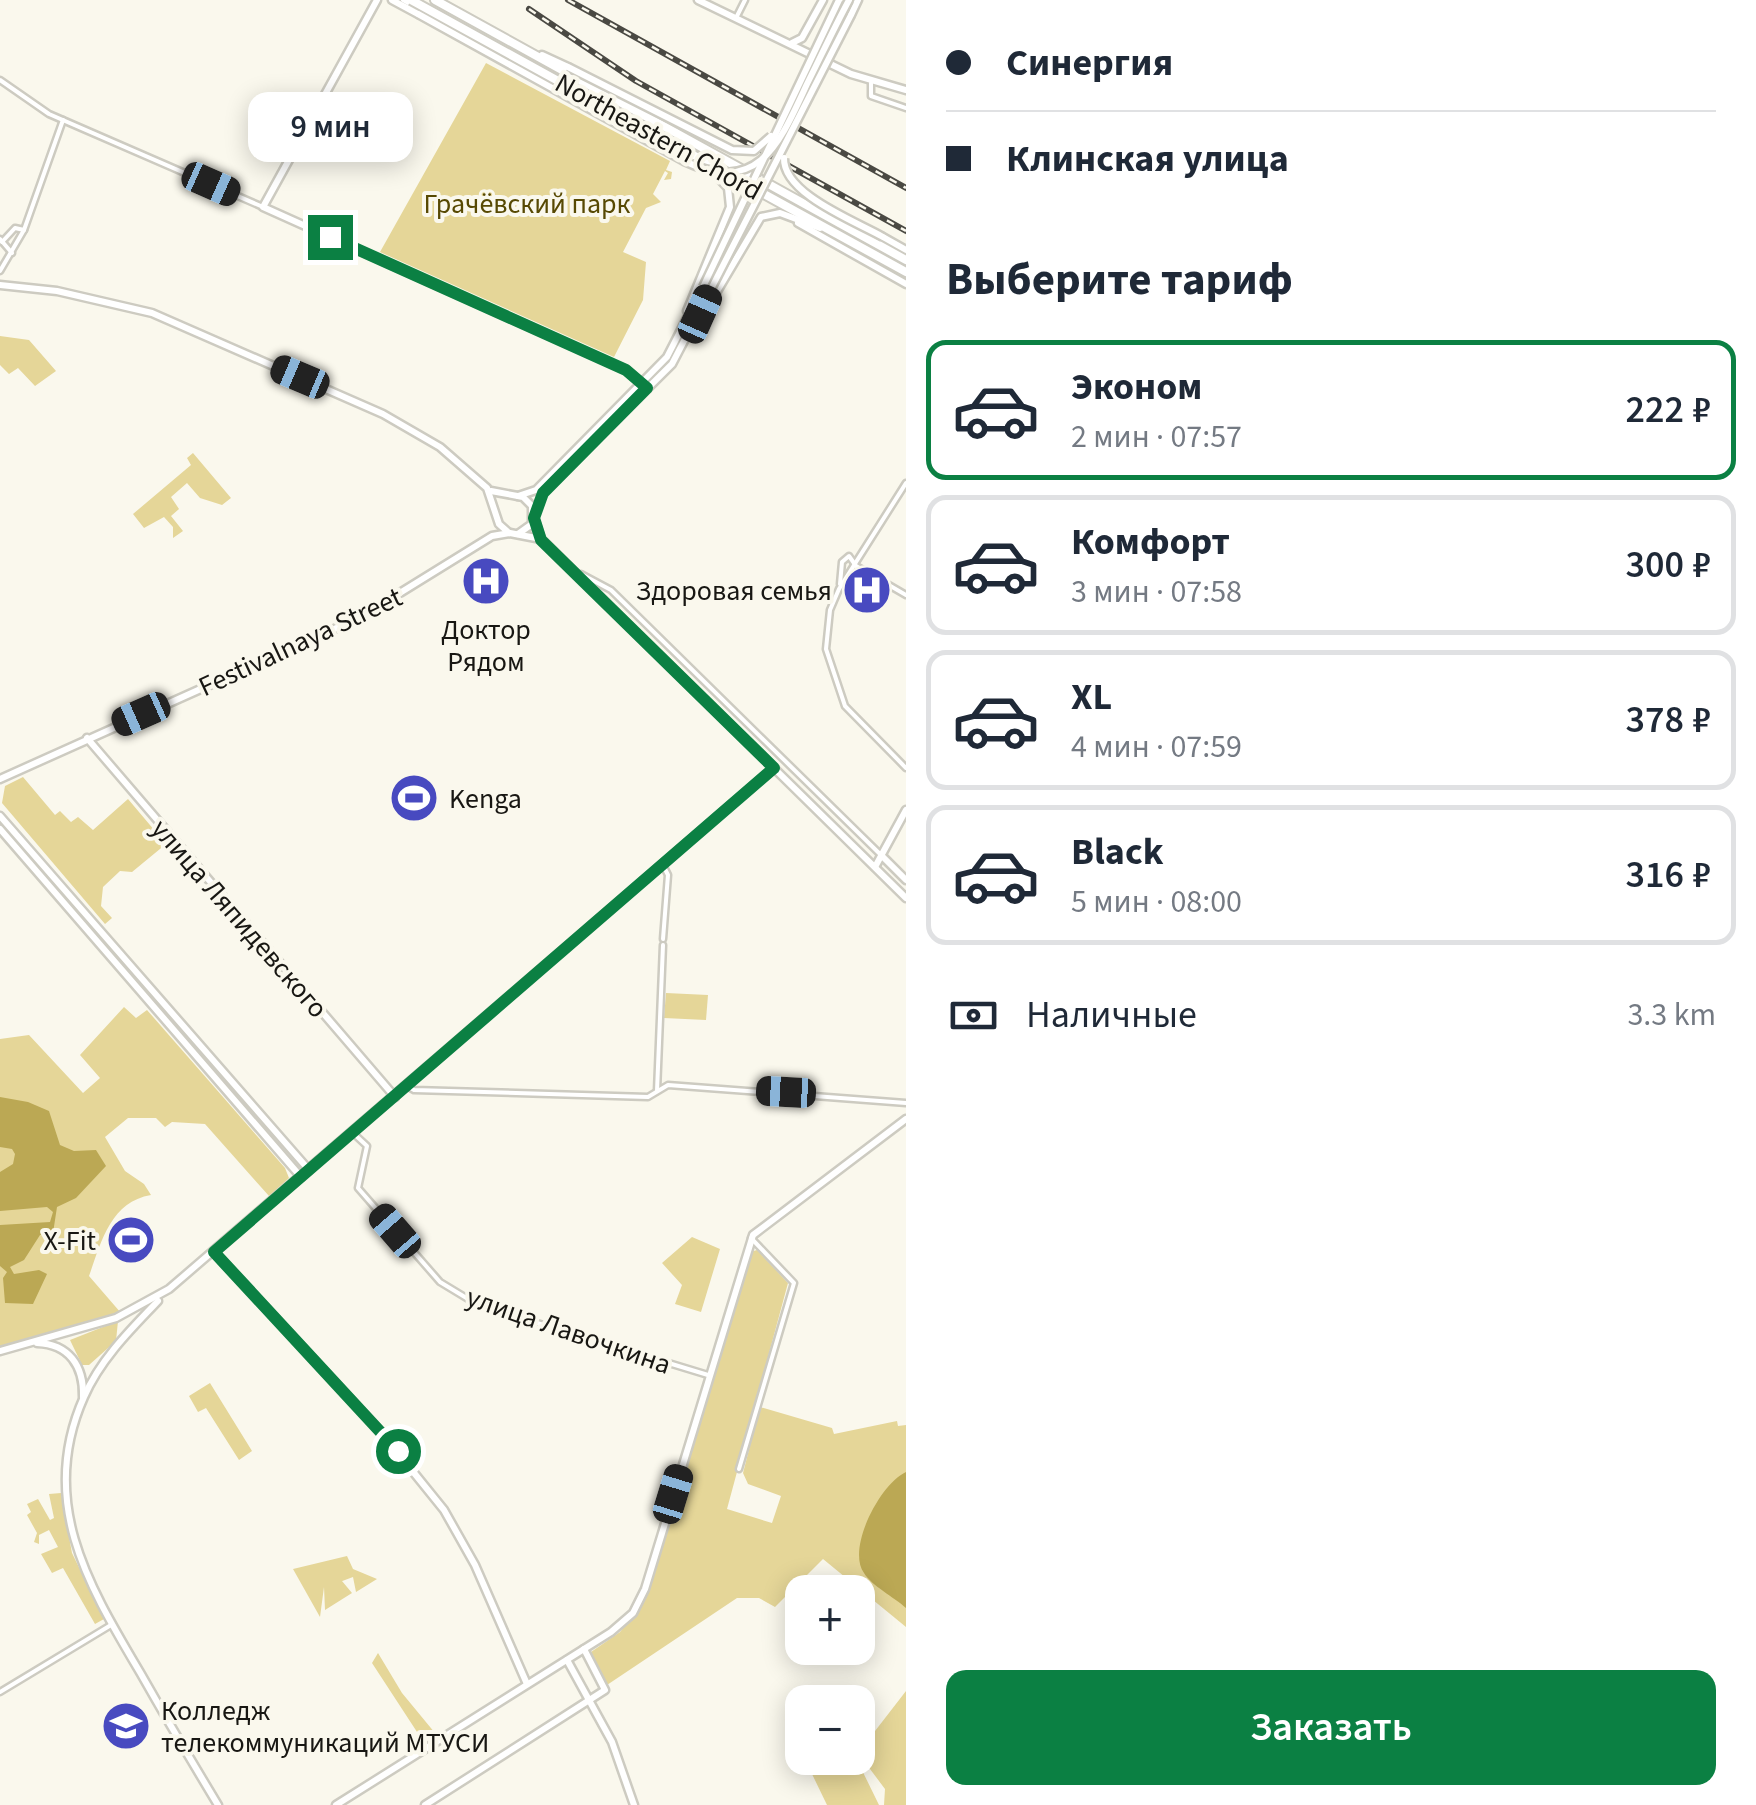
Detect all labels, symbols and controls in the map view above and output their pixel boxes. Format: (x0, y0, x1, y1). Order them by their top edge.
text: Синергия (1006, 36, 1173, 90)
street label: Northeastern Chord (548, 63, 769, 210)
callout: 9 мин (248, 92, 412, 162)
text: 9 мин (290, 104, 371, 150)
text: Клинская улица (1006, 132, 1289, 186)
car (177, 158, 245, 210)
park label: Грачёвский парк (424, 184, 631, 224)
route end (308, 215, 353, 260)
text: Выберите тариф (946, 248, 1293, 312)
car (674, 280, 726, 348)
car (267, 351, 333, 403)
text: Эконом (1071, 360, 1202, 414)
icon: car (951, 365, 1041, 455)
text: 222 ₽ (1625, 383, 1711, 437)
text: 2 мин · 07:57 (1071, 414, 1242, 460)
text: Комфорт (1071, 515, 1230, 569)
icon: car (951, 520, 1041, 610)
text: 300 ₽ (1625, 538, 1711, 592)
hospital icon: Доктор Рядом (460, 555, 512, 607)
hospital icon: Здоровая семья (841, 564, 893, 616)
text: 3 мин · 07:58 (1071, 569, 1242, 615)
place label: Здоровая семья (636, 571, 832, 611)
street label: Festivalnaya Street (192, 577, 409, 707)
place label: Доктор Рядом (441, 610, 531, 682)
text: XL (1071, 670, 1112, 724)
icon: car (951, 675, 1041, 765)
car (107, 688, 175, 740)
text: 378 ₽ (1625, 693, 1711, 747)
text: 4 мин · 07:59 (1071, 724, 1242, 770)
sports icon: Kenga (388, 772, 440, 824)
place label: Kenga (449, 779, 522, 819)
street label: улица Ляпидевского (141, 810, 337, 1027)
text: Black (1071, 825, 1164, 879)
icon: car (951, 830, 1041, 920)
text: 316 ₽ (1625, 848, 1711, 902)
text: 5 мин · 08:00 (1071, 879, 1242, 925)
icon: cash (946, 988, 1001, 1043)
text: Наличные (1026, 988, 1197, 1042)
text: 3.3 km (1627, 992, 1716, 1038)
car (755, 1075, 817, 1109)
car (364, 1199, 426, 1263)
sports icon: X-Fit (105, 1214, 157, 1266)
place label: X-Fit (44, 1221, 97, 1261)
street label: улица Лавочкина (461, 1277, 676, 1385)
route start (376, 1429, 421, 1474)
car (650, 1461, 696, 1527)
map controls (785, 1575, 875, 1775)
button: + (785, 1575, 875, 1665)
button: Заказать (946, 1670, 1716, 1785)
button: − (785, 1685, 875, 1775)
place label: Колледж телекоммуникаций МТУСИ (161, 1691, 489, 1763)
school or university icon: Колледж телекоммуникаций МТУСИ (100, 1700, 152, 1752)

